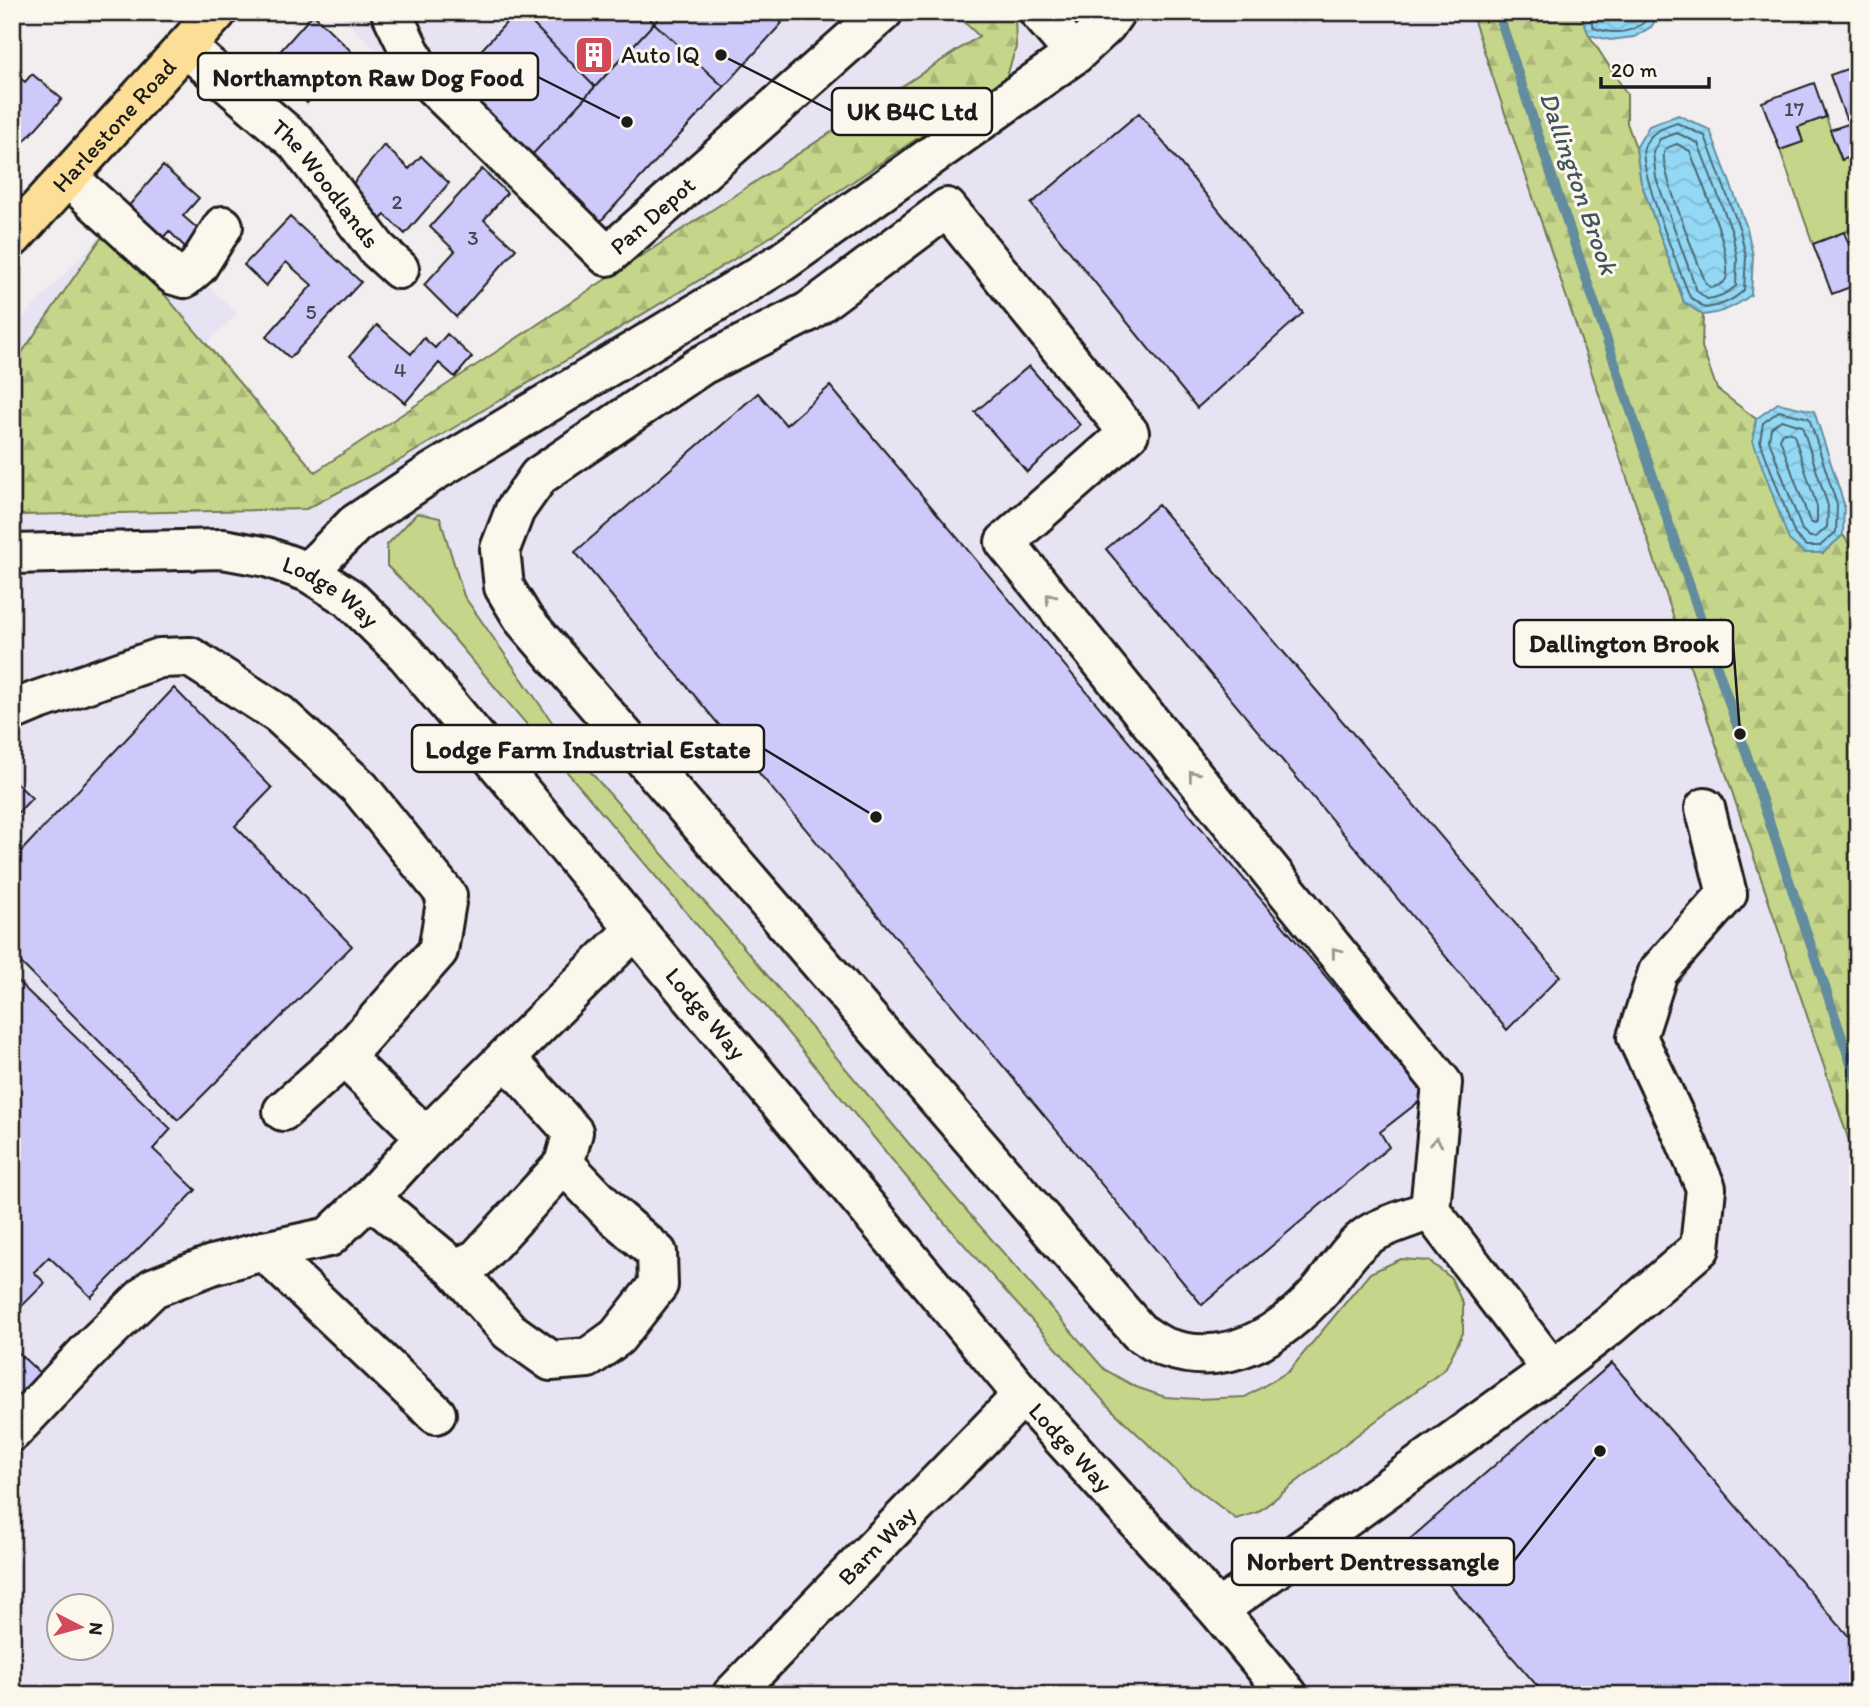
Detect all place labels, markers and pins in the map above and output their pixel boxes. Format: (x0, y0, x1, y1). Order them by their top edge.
building icon: Auto IQ (573, 34, 615, 76)
place label: Auto IQ (621, 40, 700, 69)
callout: Northampton Raw Dog Food (198, 53, 538, 100)
callout: UK B4C Ltd (832, 88, 992, 135)
callout: Dallington Brook (1514, 620, 1733, 667)
callout: Lodge Farm Industrial Estate (412, 725, 764, 772)
callout: Norbert Dentressangle (1232, 1538, 1514, 1585)

